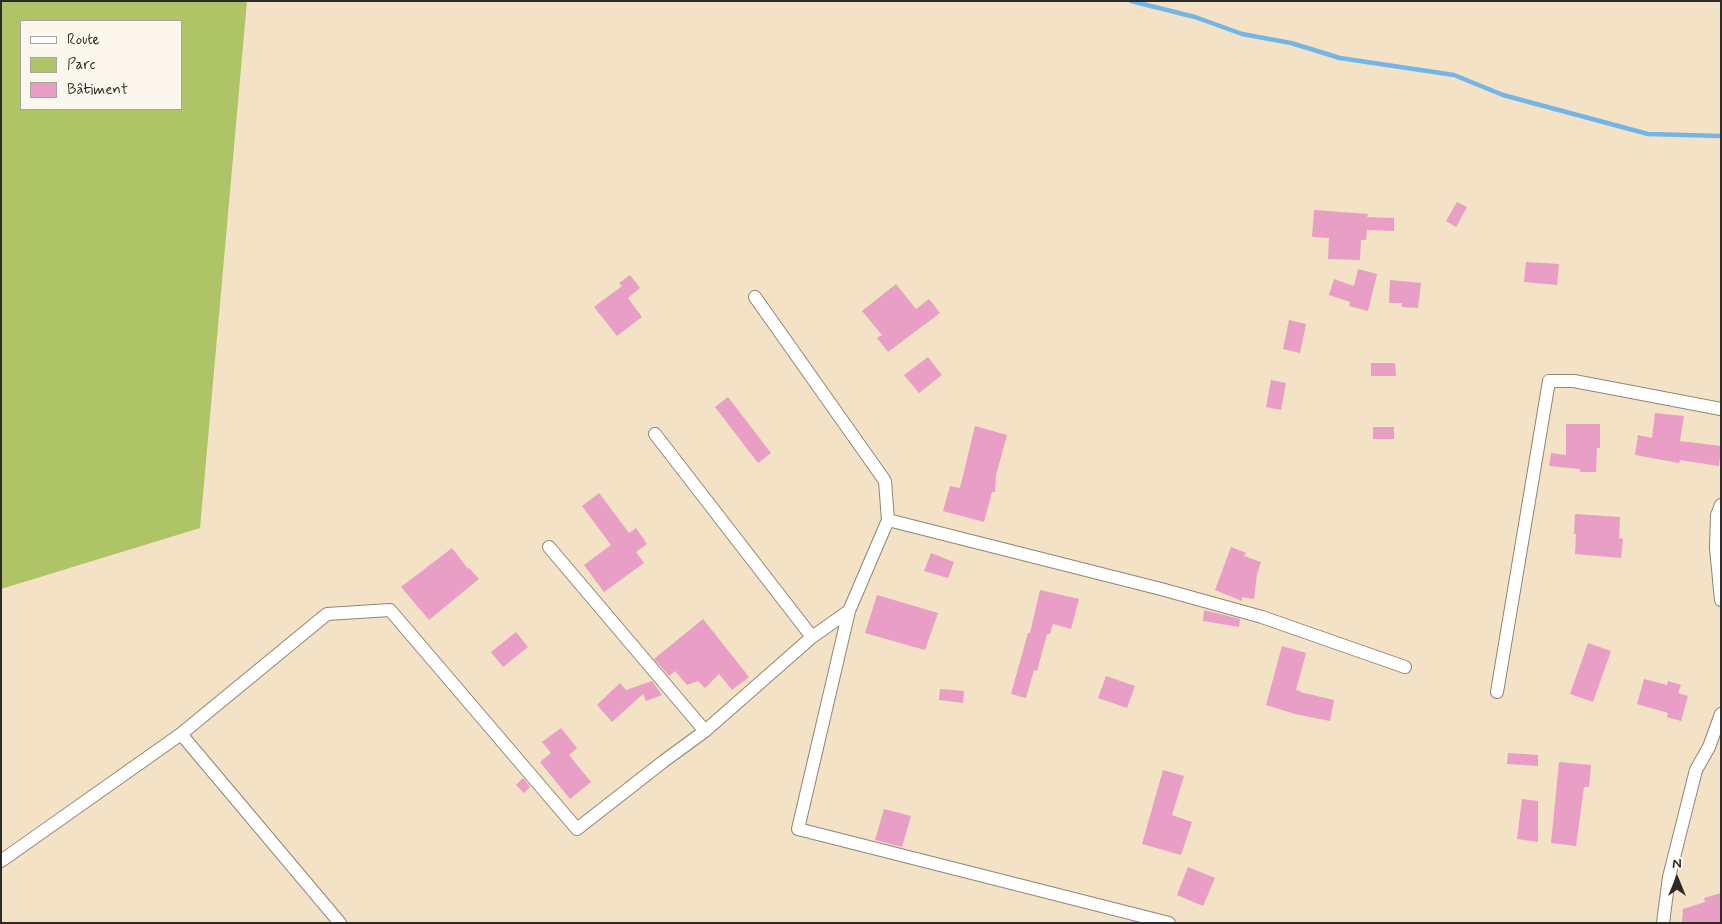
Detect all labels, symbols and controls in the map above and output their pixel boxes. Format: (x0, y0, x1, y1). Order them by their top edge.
legend (20, 20, 182, 110)
text: Route (67, 30, 100, 50)
text: Parc (67, 55, 95, 75)
text: Bâtiment (67, 80, 128, 100)
north arrow (1652, 854, 1702, 904)
text: N (1672, 855, 1682, 873)

